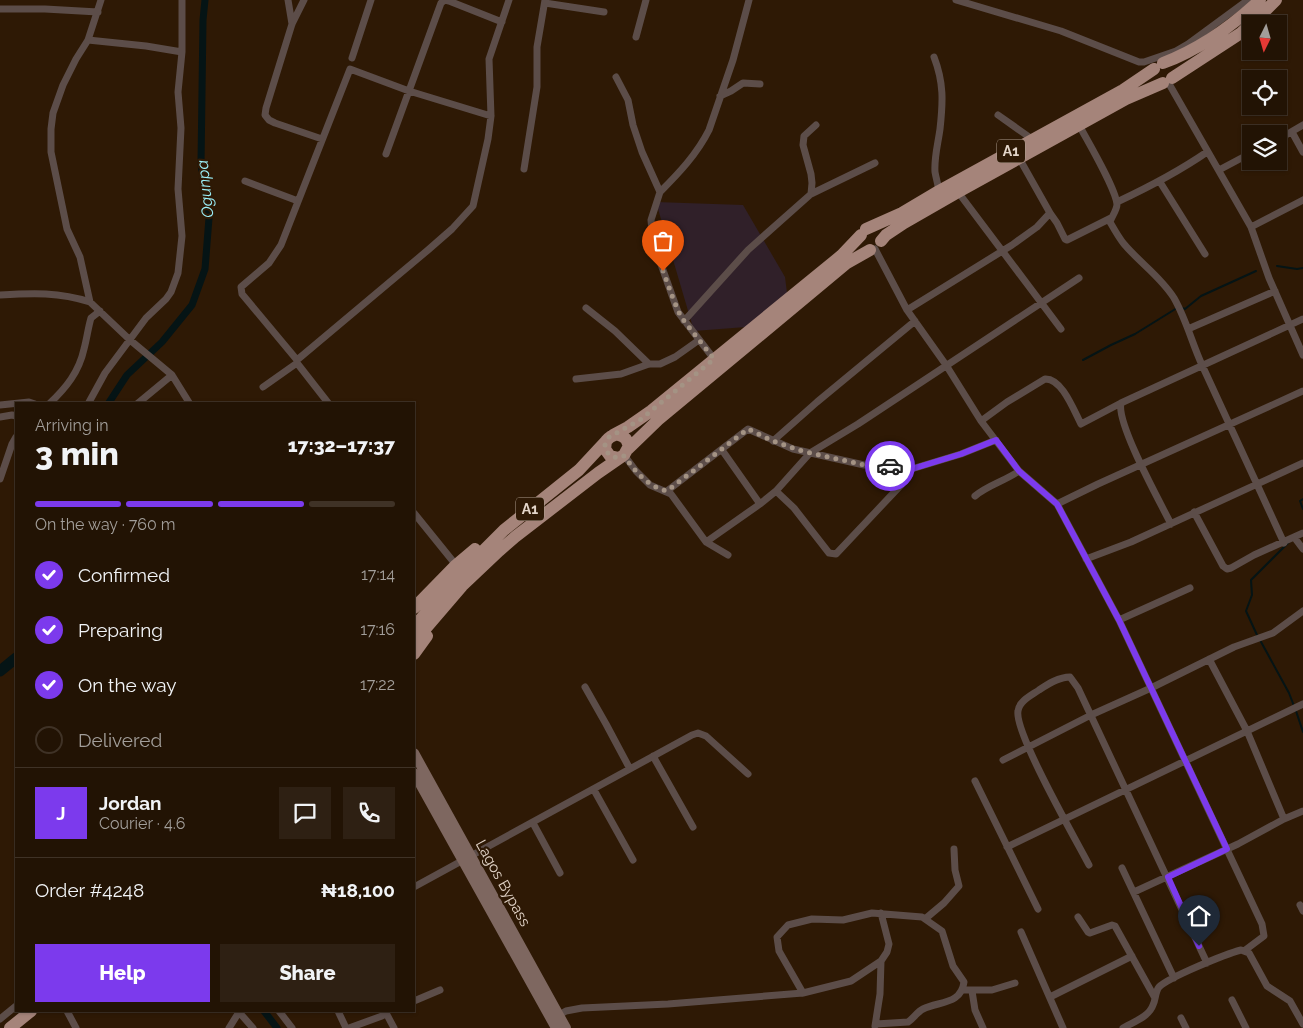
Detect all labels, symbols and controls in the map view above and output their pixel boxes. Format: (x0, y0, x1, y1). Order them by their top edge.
north arrow (1242, 15, 1288, 60)
map controls (1242, 15, 1287, 170)
button: locate (1242, 70, 1287, 115)
button: layers (1242, 125, 1287, 170)
road number: A1 (997, 140, 1025, 162)
water label: Ogunpa (192, 159, 217, 219)
pin (642, 220, 684, 271)
icon: bag (649, 227, 677, 255)
text: Arriving in (35, 416, 109, 435)
text: 17:32–17:37 (288, 434, 395, 456)
text: 3 min (35, 435, 119, 472)
courier (865, 441, 915, 491)
icon: car (876, 452, 904, 480)
road number: A1 (516, 498, 544, 520)
text: On the way · 760 m (35, 515, 176, 534)
icon: check (35, 561, 63, 589)
text: Confirmed (78, 564, 170, 586)
text: 17:14 (361, 565, 395, 584)
icon: check (35, 616, 63, 644)
text: Preparing (78, 619, 163, 641)
text: 17:16 (360, 620, 395, 639)
icon: check (35, 671, 63, 699)
text: On the way (78, 674, 177, 696)
text: 17:22 (360, 675, 395, 694)
text: Delivered (78, 729, 162, 751)
button: chat (279, 787, 331, 839)
button: phone (343, 787, 395, 839)
text: Jordan (99, 792, 162, 814)
text: J (56, 802, 66, 824)
text: Courier · 4.6 (99, 814, 185, 833)
street label: Lagos Bypass (472, 837, 534, 929)
text: Order #4248 (35, 879, 144, 901)
text: ₦18,100 (321, 879, 395, 901)
pin (1178, 895, 1220, 946)
icon: home (1185, 902, 1213, 930)
button: Help (35, 944, 210, 1002)
button: Share (220, 944, 395, 1002)

